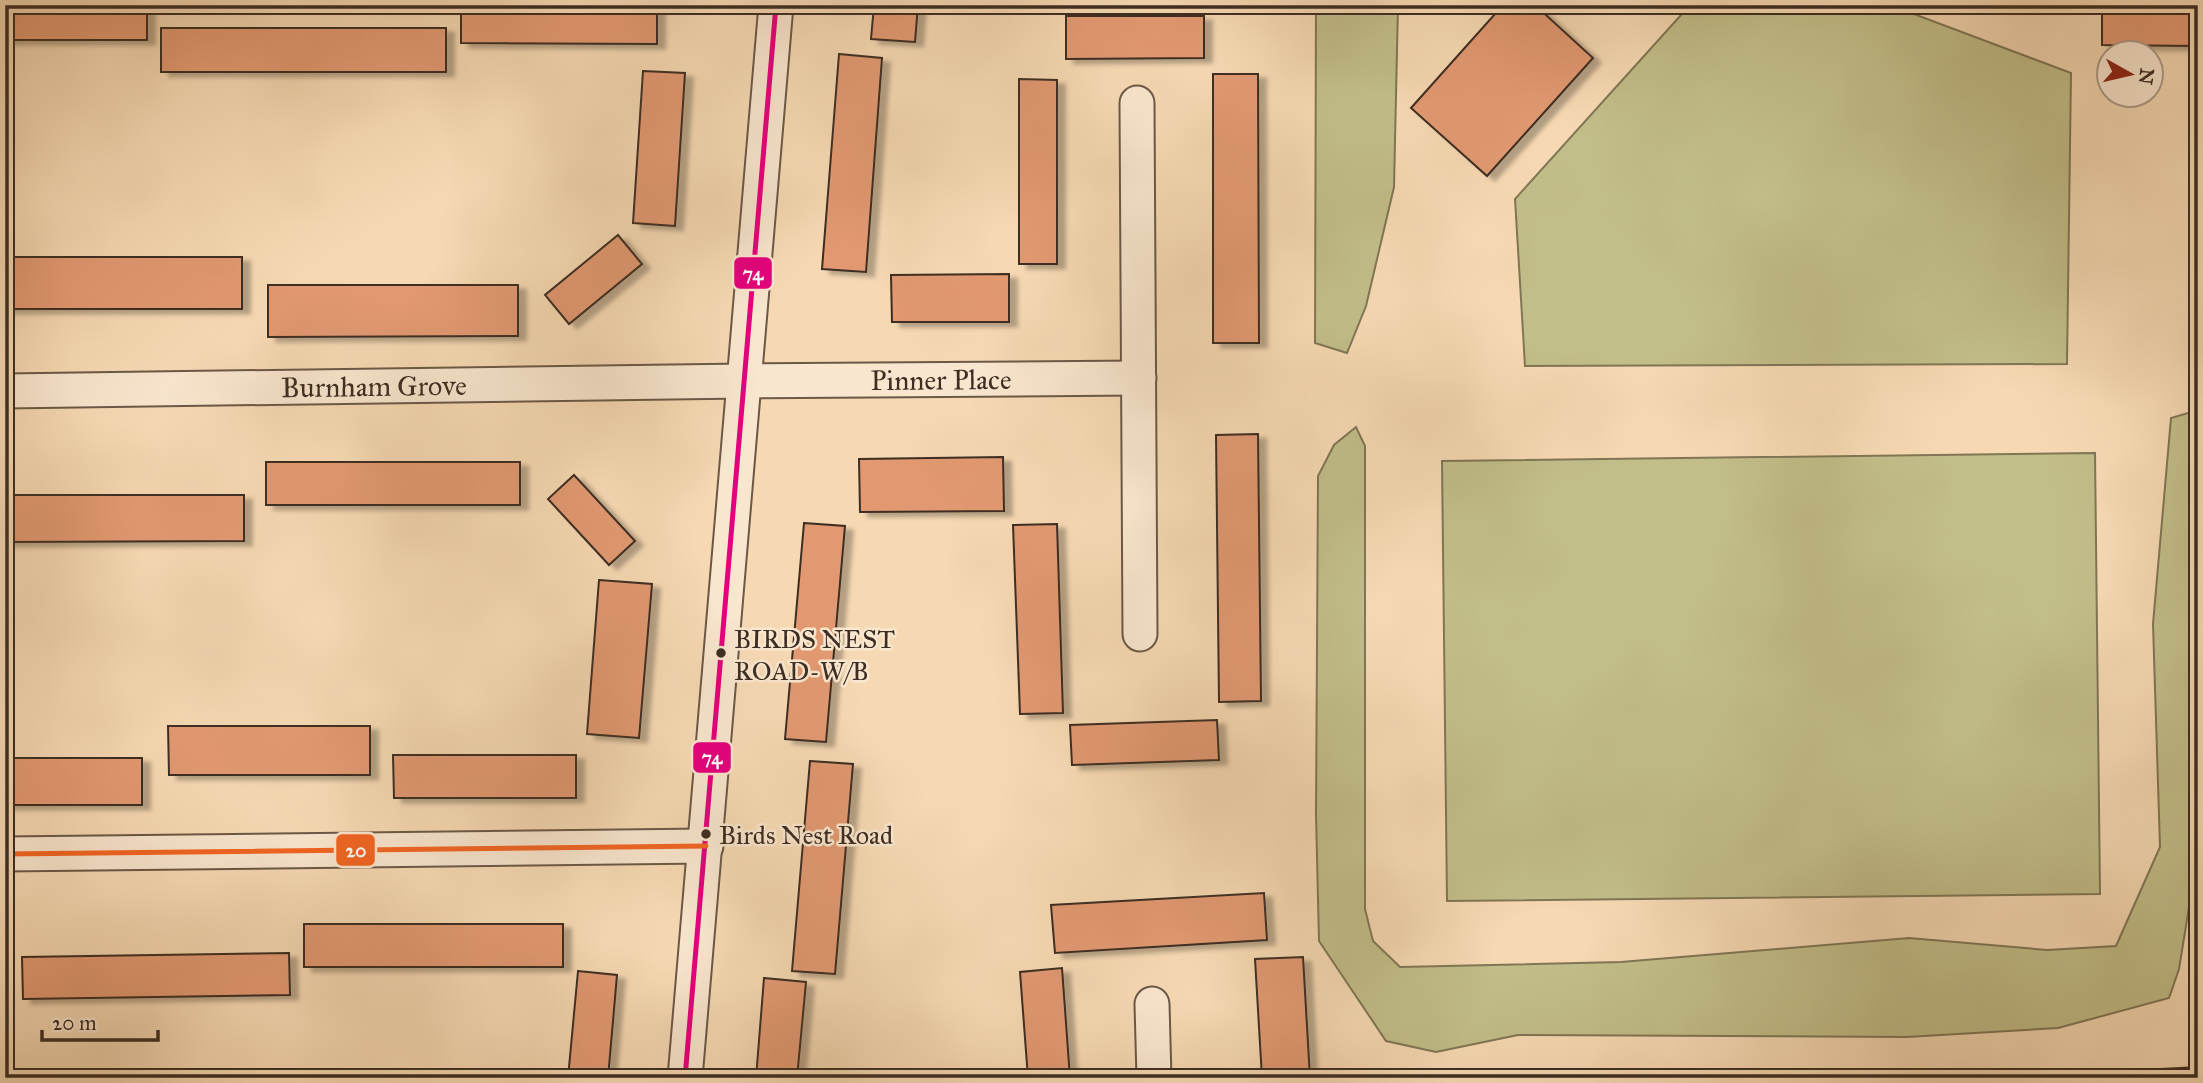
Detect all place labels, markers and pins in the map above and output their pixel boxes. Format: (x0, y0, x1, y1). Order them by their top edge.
place label: BIRDS NEST ROAD-W/B (734, 623, 895, 687)
marker: BIRDS NEST ROAD-W/B (714, 646, 728, 660)
place label: Birds Nest Road (719, 819, 893, 851)
marker: Birds Nest Road (699, 827, 713, 841)

